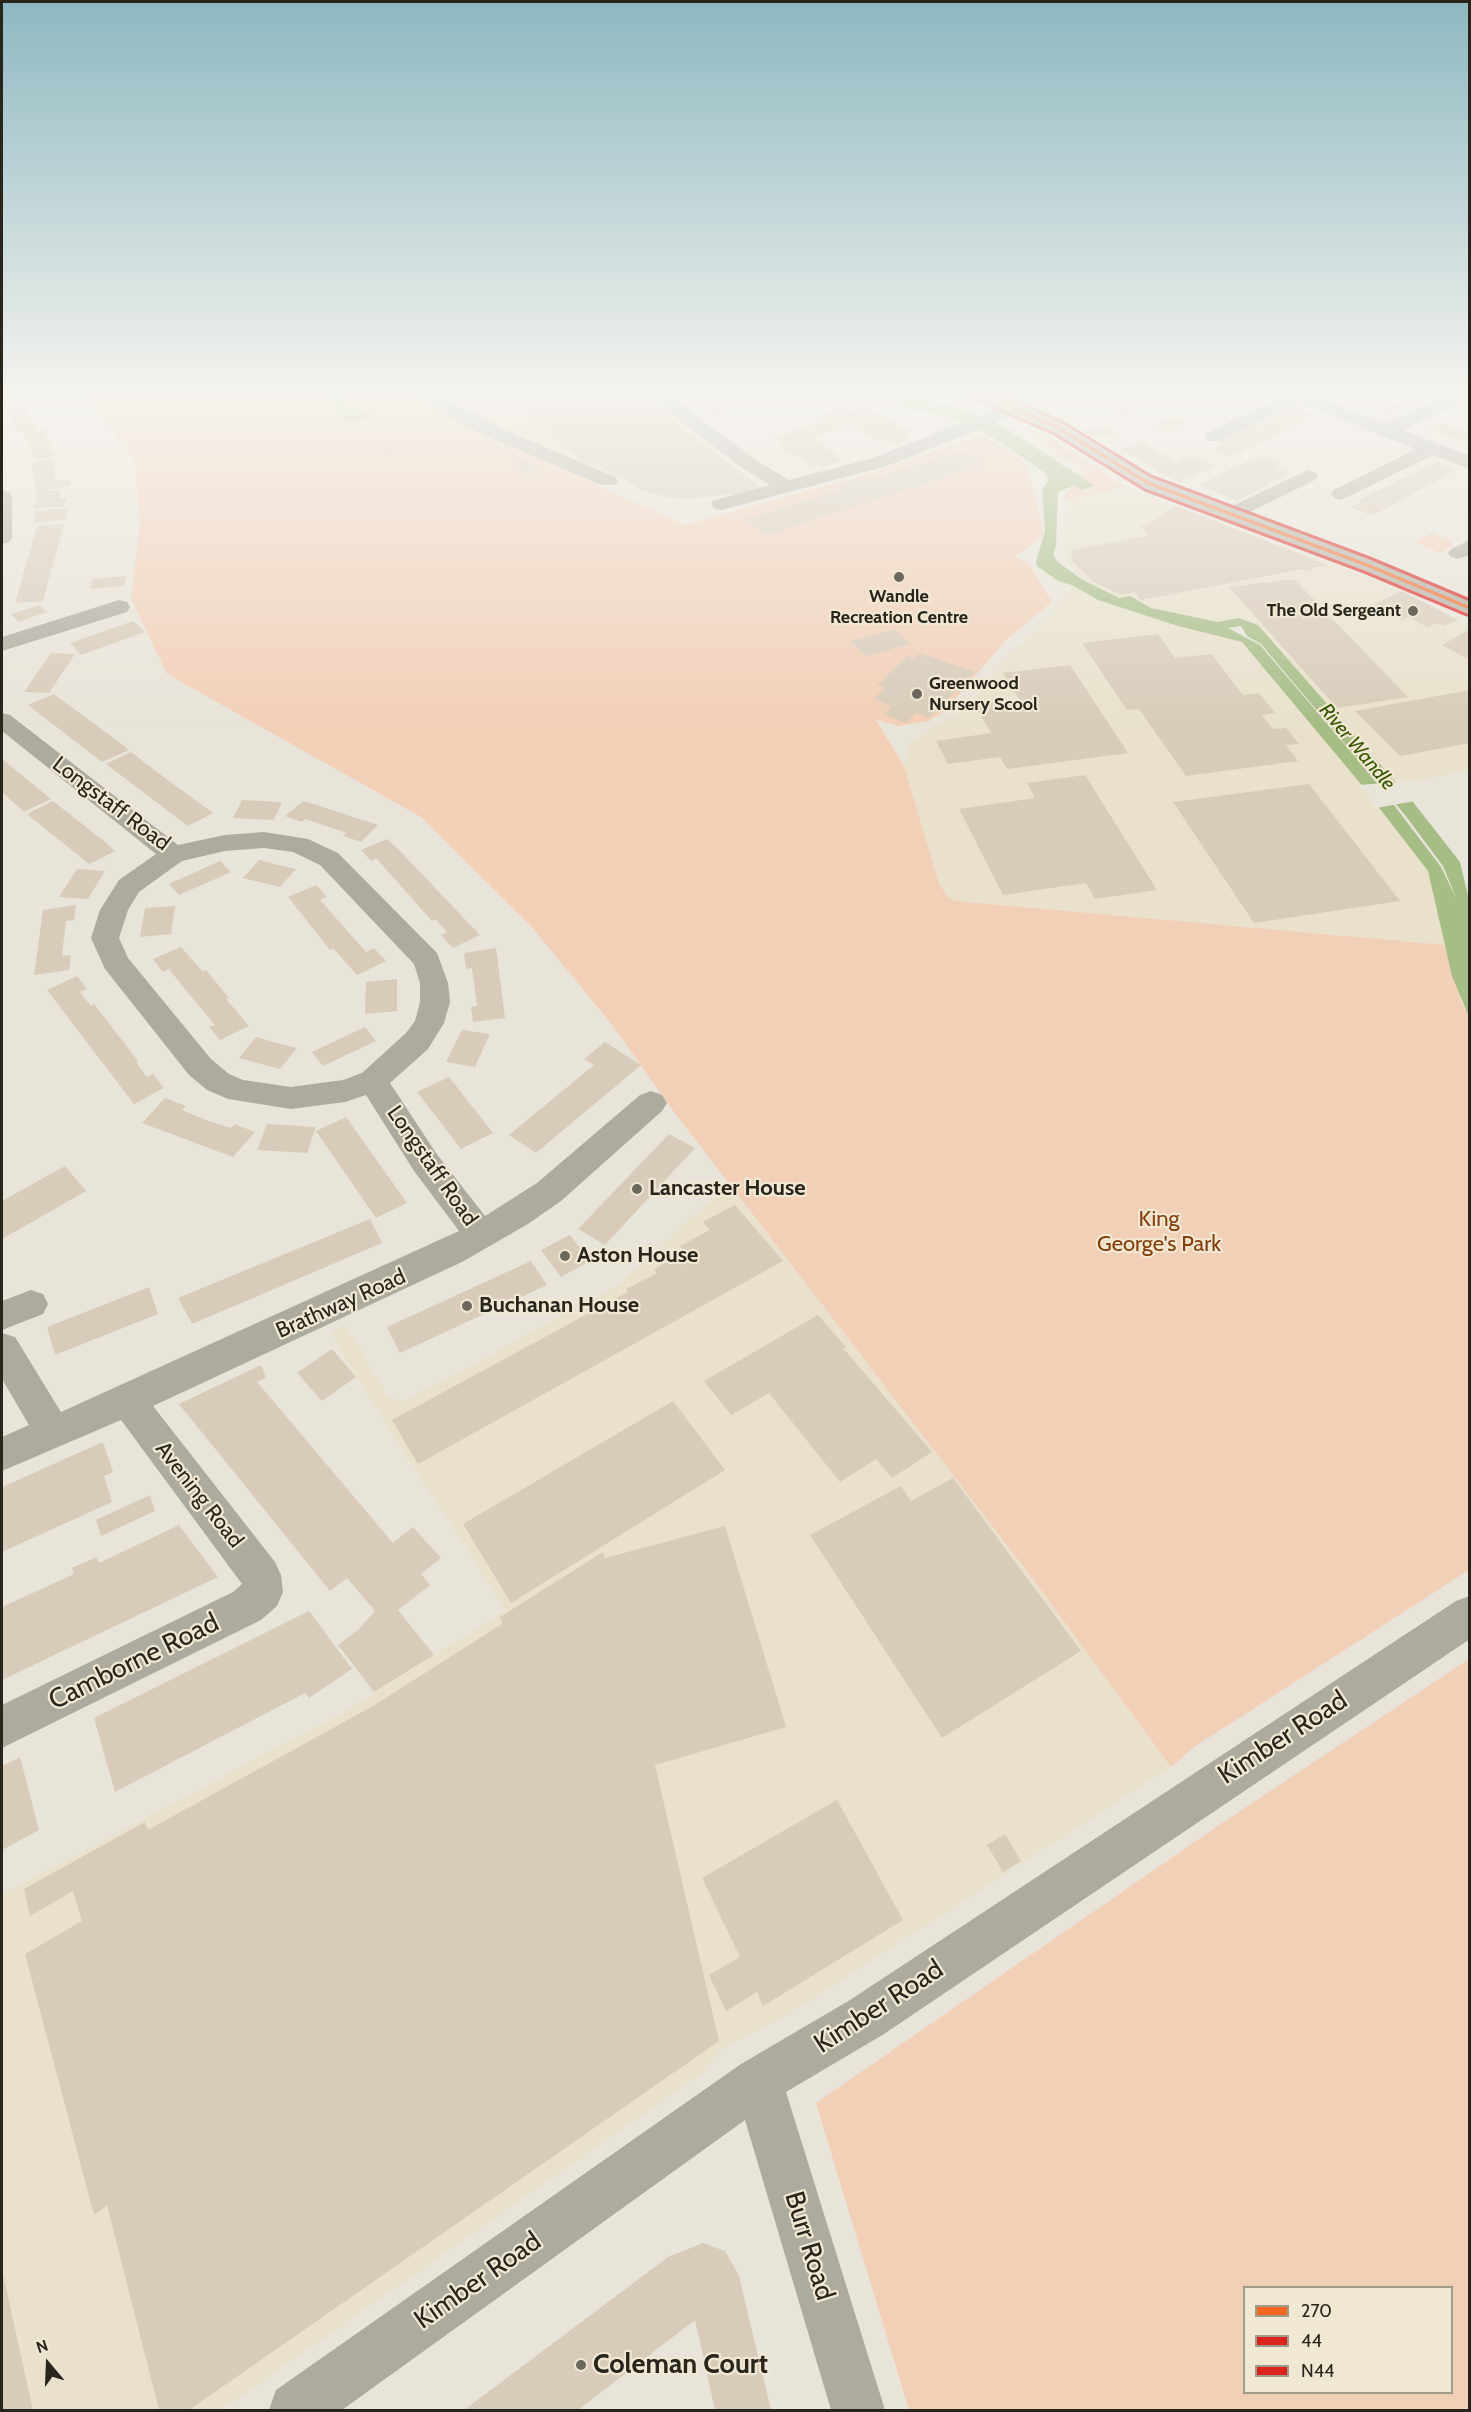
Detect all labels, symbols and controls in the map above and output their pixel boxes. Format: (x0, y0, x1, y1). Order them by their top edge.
marker: Wandle Recreation Centre (892, 570, 906, 584)
place label: Wandle Recreation Centre (830, 586, 968, 628)
place label: The Old Sergeant (1267, 600, 1401, 622)
marker: The Old Sergeant (1406, 604, 1420, 618)
place label: Greenwood Nursery Scool (929, 673, 1038, 716)
marker: Greenwood Nursery Scool (910, 687, 924, 701)
water label: River Wandle (1314, 699, 1400, 795)
street label: Longstaff Road (47, 751, 175, 857)
street label: Longstaff Road (381, 1101, 483, 1231)
place label: Lancaster House (649, 1176, 806, 1202)
marker: Lancaster House (630, 1182, 644, 1196)
park label: King George's Park (1097, 1207, 1221, 1258)
place label: Aston House (577, 1243, 698, 1269)
marker: Aston House (558, 1249, 572, 1263)
street label: Brathway Road (272, 1264, 410, 1344)
place label: Buchanan House (479, 1293, 639, 1319)
marker: Buchanan House (460, 1299, 474, 1313)
street label: Avening Road (149, 1437, 249, 1553)
street label: Camborne Road (44, 1607, 224, 1717)
street label: Kimber Road (1212, 1684, 1354, 1792)
street label: Kimber Road (808, 1953, 950, 2061)
street label: Burr Road (777, 2188, 841, 2304)
street label: Kimber Road (408, 2225, 548, 2337)
legend (1243, 2286, 1453, 2394)
text: 270 (1301, 2300, 1332, 2322)
text: 44 (1301, 2330, 1322, 2352)
north arrow (18, 2334, 78, 2394)
text: N (34, 2336, 50, 2357)
place label: Coleman Court (593, 2349, 768, 2381)
marker: Coleman Court (574, 2358, 588, 2372)
text: N44 (1301, 2360, 1334, 2382)

